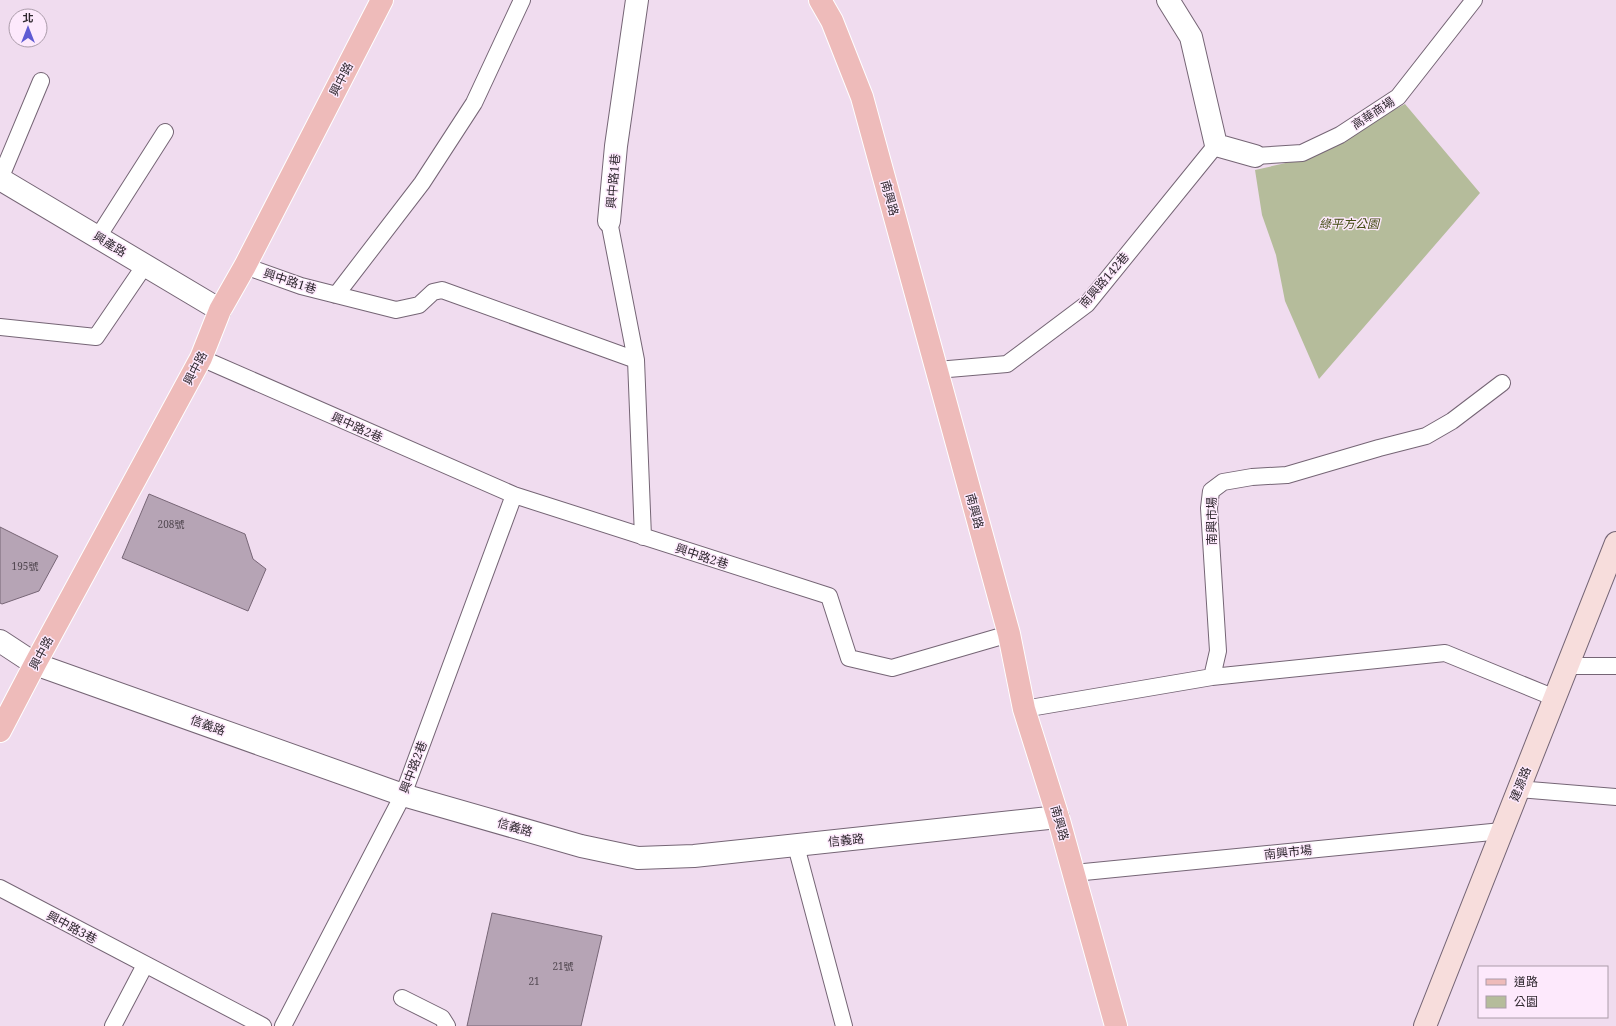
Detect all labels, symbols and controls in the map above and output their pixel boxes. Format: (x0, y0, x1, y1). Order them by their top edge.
north arrow (8, 8, 48, 48)
text: 北 (23, 10, 34, 25)
street label: 興中路 (325, 59, 357, 99)
street label: 高華商場 (1348, 93, 1398, 133)
street label: 興中路1巷 (602, 153, 624, 209)
street label: 南興路 (877, 178, 903, 218)
park label: 綠平方公園 (1319, 215, 1381, 232)
street label: 興產路 (90, 227, 130, 261)
street label: 南興路142巷 (1075, 249, 1133, 311)
street label: 興中路1巷 (261, 264, 319, 298)
street label: 興中路 (179, 348, 211, 388)
street label: 興中路2巷 (329, 408, 385, 446)
street label: 南興路 (962, 491, 988, 531)
street label: 南興市場 (1203, 497, 1220, 545)
house number: 208號 (158, 517, 184, 531)
street label: 興中路2巷 (673, 539, 731, 573)
house number: 195號 (12, 559, 38, 573)
street label: 興中路 (25, 633, 57, 673)
street label: 信義路 (188, 711, 228, 739)
street label: 興中路2巷 (395, 738, 431, 796)
street label: 建源路 (1505, 764, 1535, 804)
street label: 南興路 (1047, 803, 1073, 843)
street label: 信義路 (495, 814, 535, 840)
street label: 信義路 (827, 830, 865, 850)
street label: 南興市場 (1263, 841, 1313, 863)
street label: 興中路3巷 (44, 907, 100, 947)
house number: 21號 (552, 959, 574, 973)
legend (1478, 966, 1608, 1018)
text: 道路 (1514, 973, 1538, 990)
house number: 21 (528, 974, 540, 988)
text: 公園 (1514, 993, 1538, 1010)

